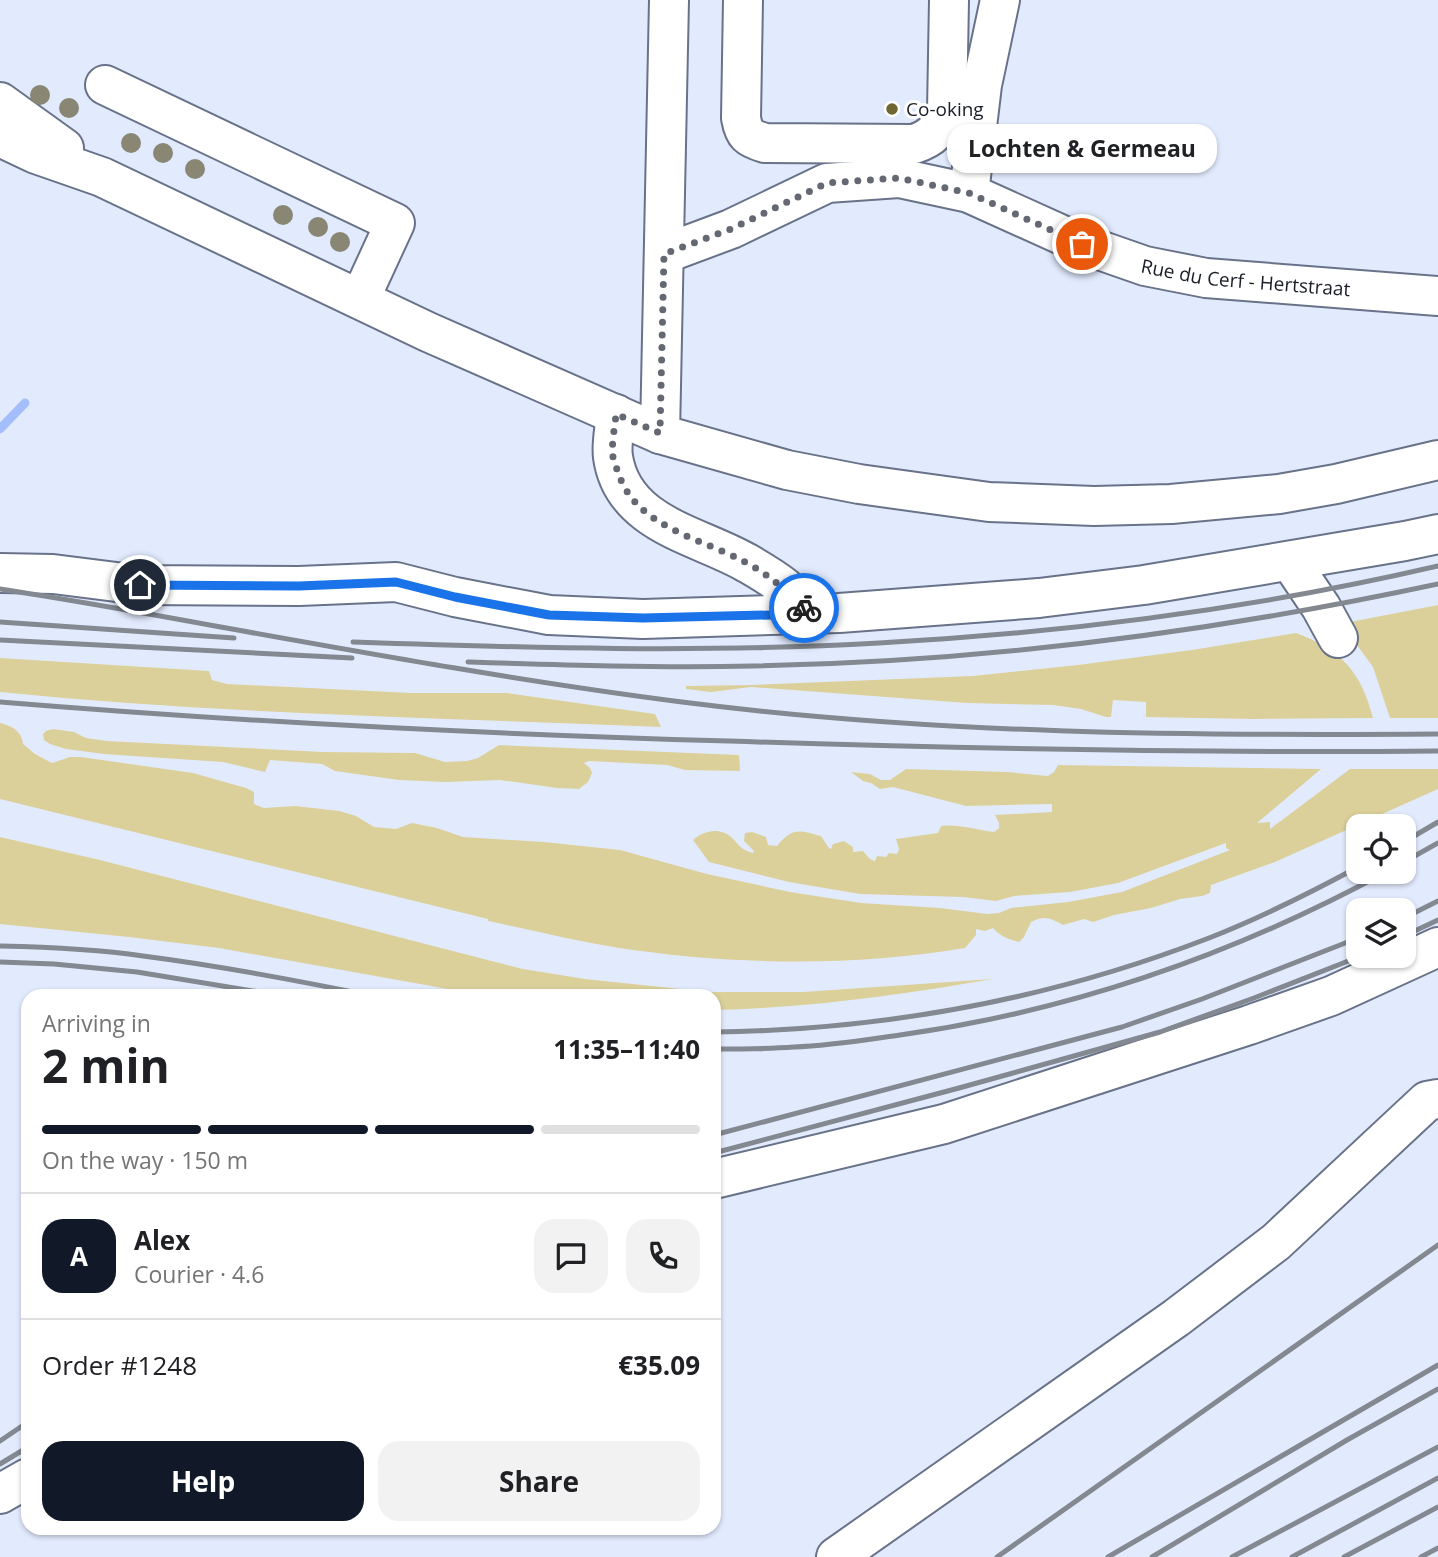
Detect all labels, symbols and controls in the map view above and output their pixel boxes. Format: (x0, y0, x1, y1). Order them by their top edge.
place label: Co-oking (906, 96, 984, 122)
marker: Co-oking (884, 101, 900, 117)
callout: Lochten & Germeau (947, 125, 1217, 174)
text: Lochten & Germeau (968, 132, 1196, 164)
pin (1052, 214, 1112, 274)
icon: bag (1063, 225, 1101, 263)
street label: Rue du Cerf - Hertstraat (1139, 253, 1352, 302)
pin (110, 555, 170, 615)
icon: home (121, 566, 159, 604)
courier (769, 573, 839, 643)
icon: bike (785, 589, 823, 627)
map controls (1346, 814, 1416, 968)
button: locate (1346, 814, 1416, 884)
button: layers (1346, 898, 1416, 968)
text: Arriving in (42, 1007, 151, 1039)
text: 11:35–11:40 (553, 1031, 700, 1067)
text: 2 min (42, 1034, 170, 1096)
text: On the way · 150 m (42, 1144, 248, 1176)
button: chat (534, 1219, 608, 1293)
button: phone (626, 1219, 700, 1293)
text: Alex (134, 1222, 190, 1258)
text: A (70, 1238, 88, 1274)
text: Courier · 4.6 (134, 1258, 264, 1290)
text: Order #1248 (42, 1347, 197, 1383)
text: €35.09 (618, 1347, 700, 1383)
button: Help (42, 1441, 364, 1521)
button: Share (378, 1441, 700, 1521)

